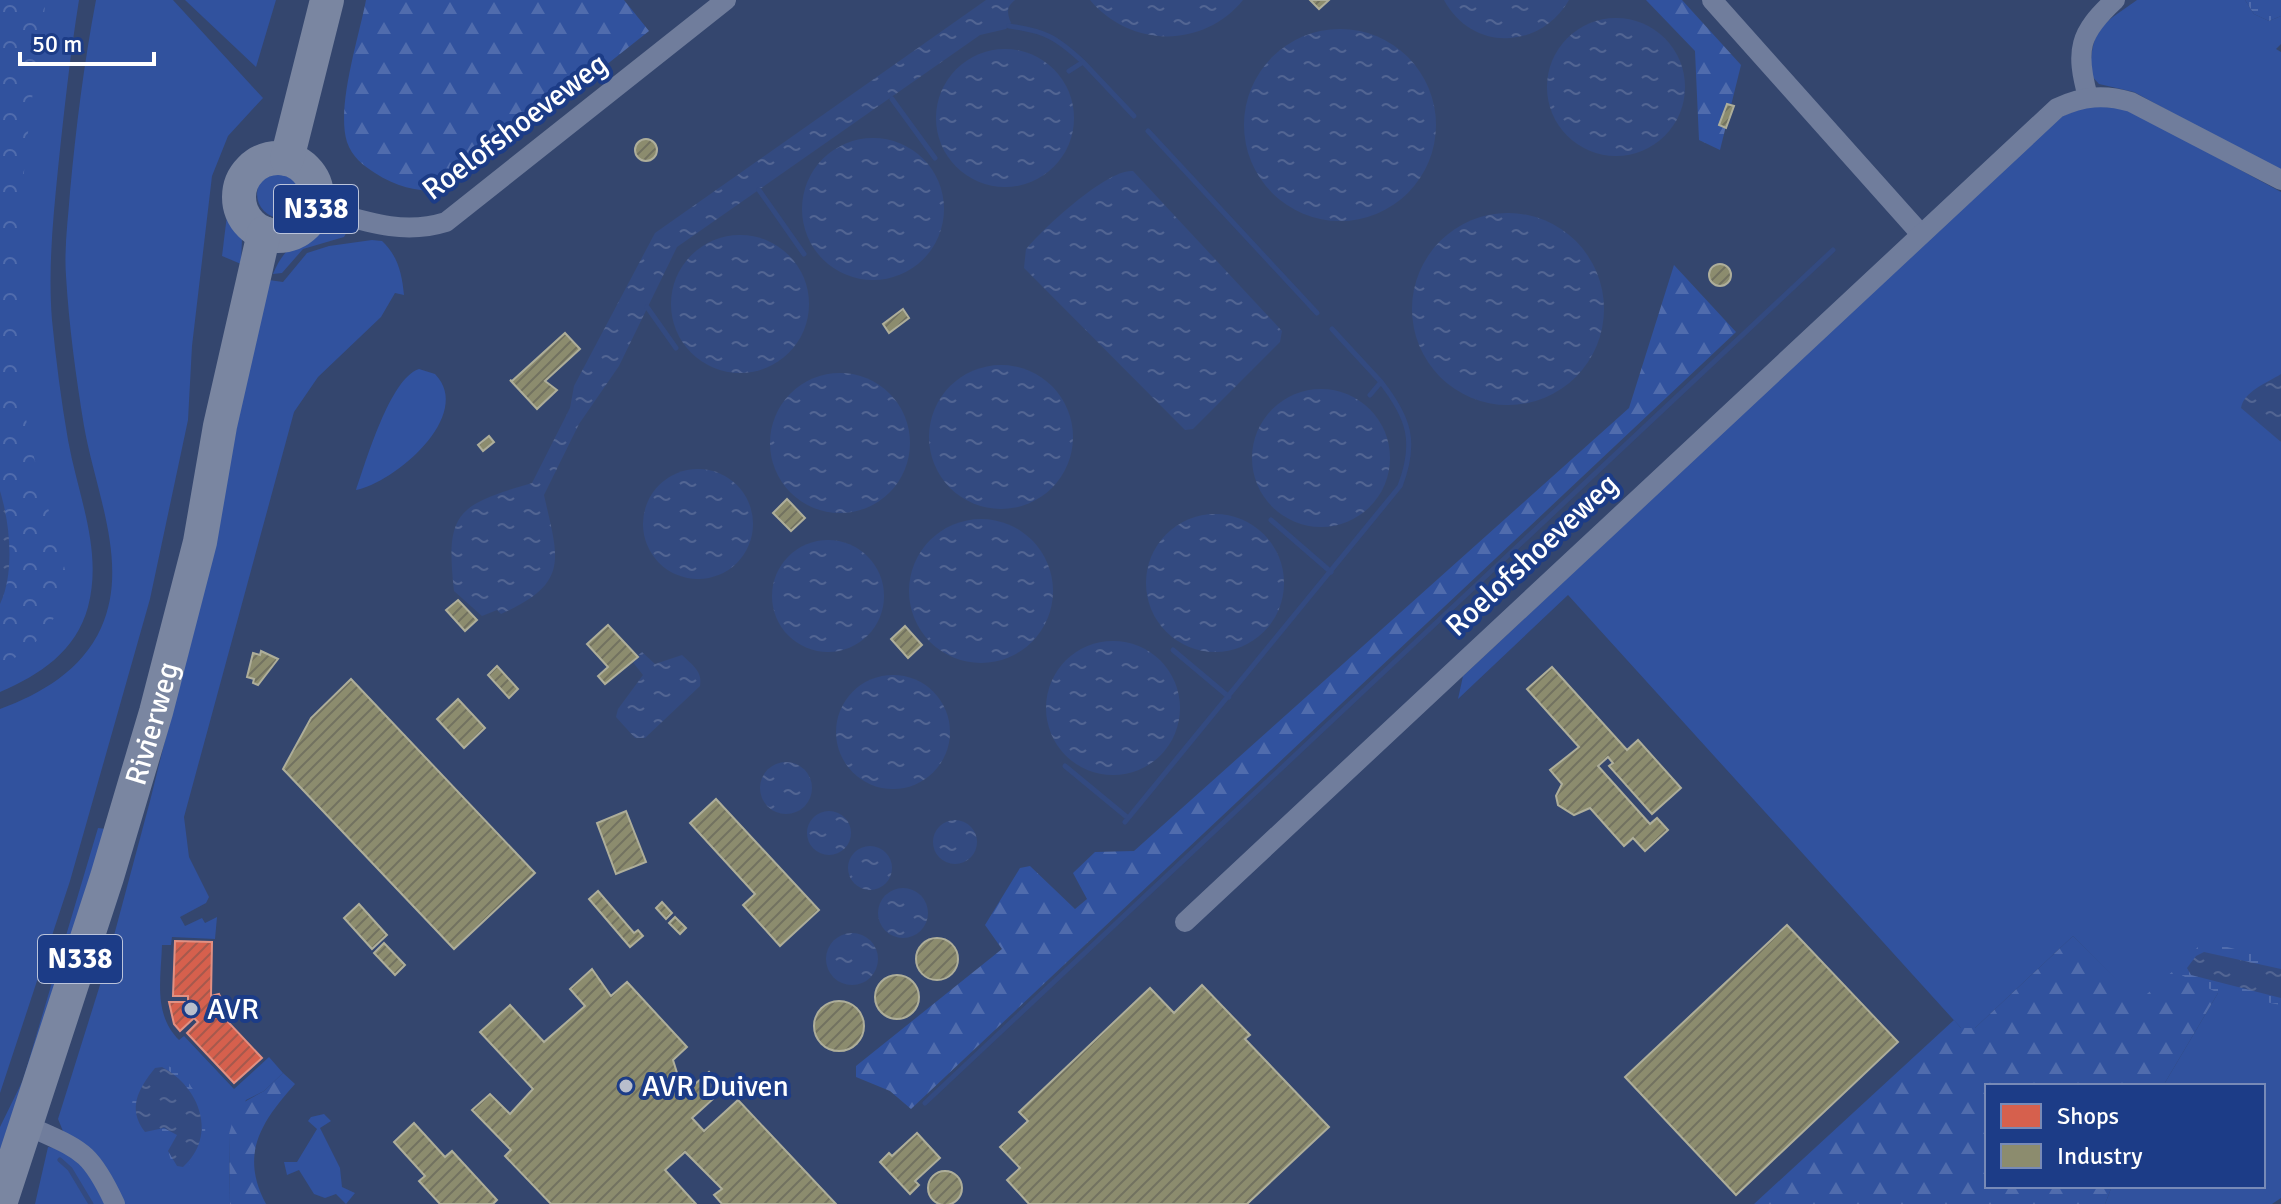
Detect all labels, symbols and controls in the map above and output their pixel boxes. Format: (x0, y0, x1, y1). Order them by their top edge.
scale bar (20, 16, 154, 66)
text: 50 m (32, 29, 82, 59)
street label: Roelofshoeveweg (415, 45, 615, 209)
road number: N338 (274, 185, 358, 233)
street label: Roelofshoeveweg (1438, 466, 1626, 644)
street label: Rivierweg (117, 658, 187, 789)
road number: N338 (38, 935, 122, 983)
place label: AVR (207, 991, 259, 1028)
marker: AVR (182, 1000, 200, 1018)
place label: AVR Duiven (642, 1068, 789, 1105)
marker: AVR Duiven (617, 1077, 635, 1095)
legend (1985, 1084, 2265, 1188)
text: Shops (2057, 1101, 2119, 1131)
text: Industry (2057, 1141, 2143, 1171)

